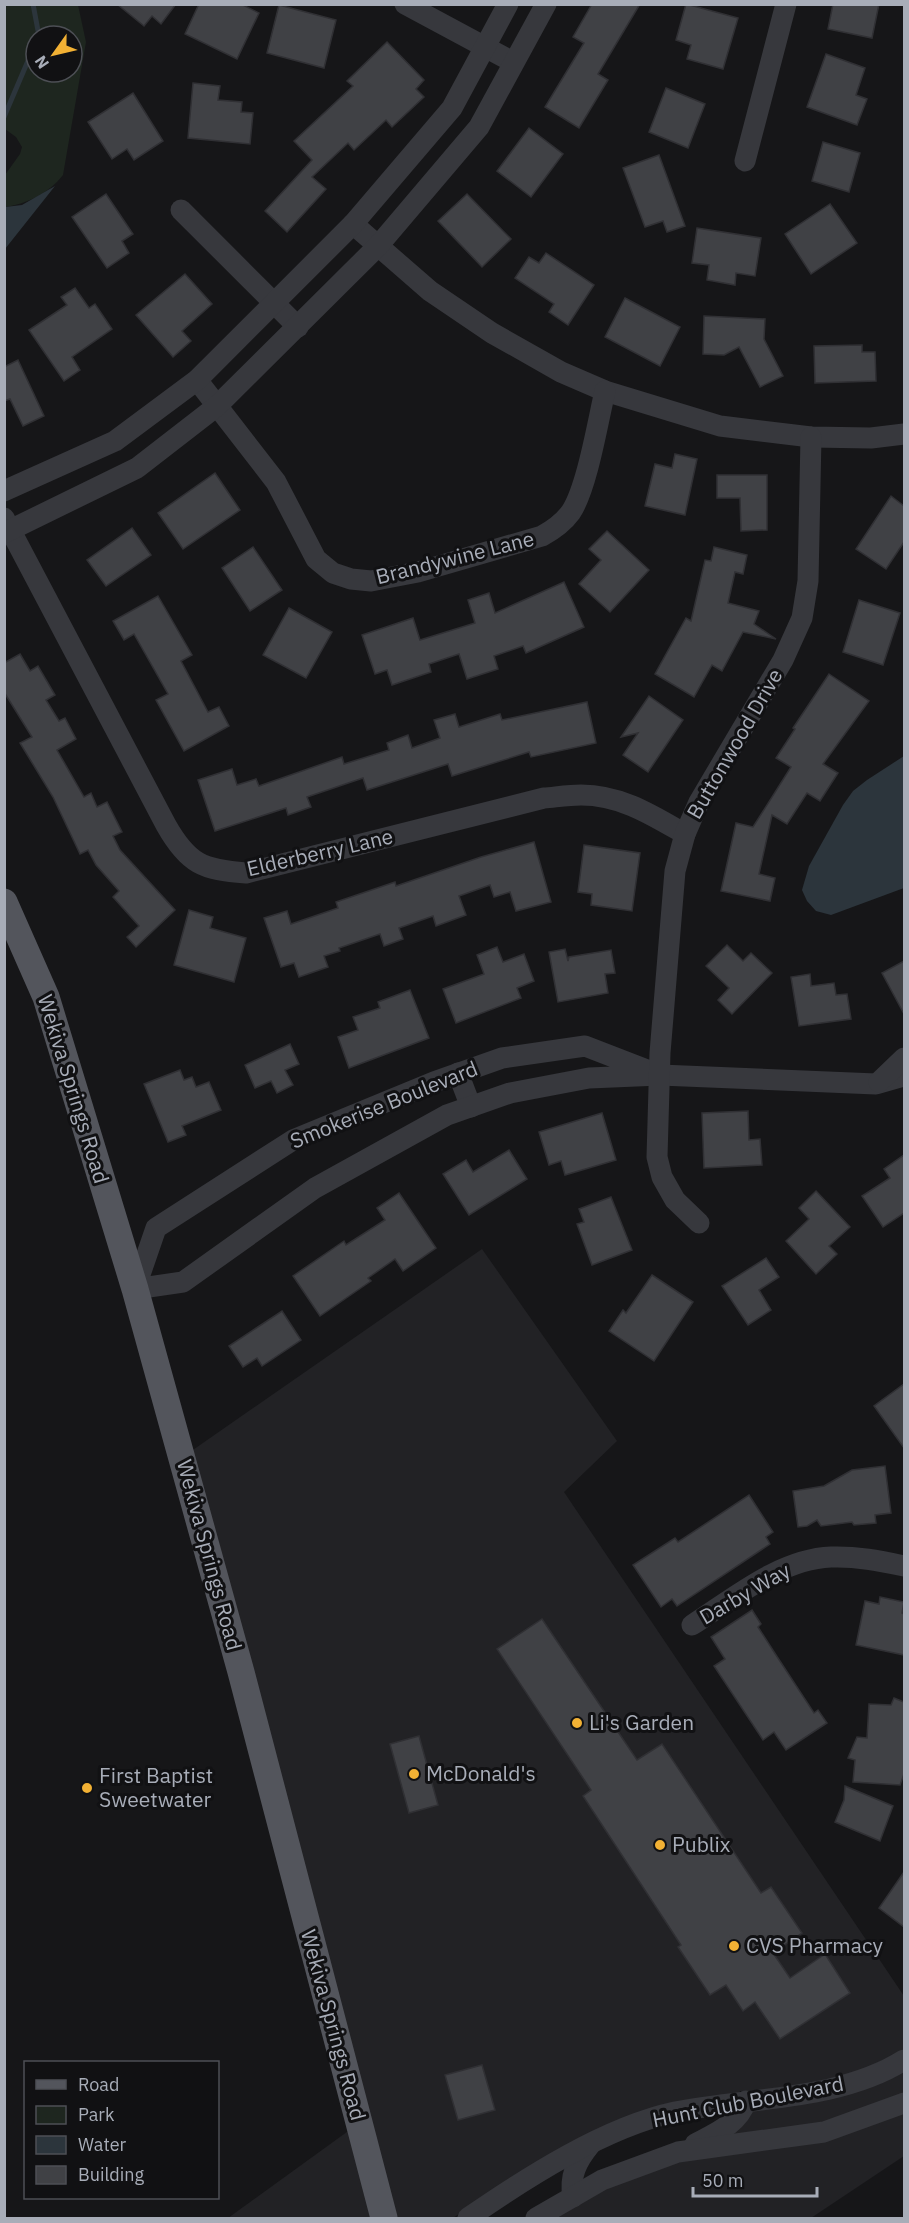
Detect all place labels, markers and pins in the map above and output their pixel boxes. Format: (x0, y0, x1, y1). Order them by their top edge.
place label: Li's Garden (589, 1708, 694, 1736)
marker: Li's Garden (570, 1716, 584, 1730)
place label: McDonald's (426, 1759, 536, 1787)
place label: First Baptist Sweetwater (99, 1761, 213, 1813)
marker: McDonald's (407, 1767, 421, 1781)
marker: First Baptist Sweetwater (80, 1781, 94, 1795)
place label: Publix (672, 1830, 731, 1858)
marker: Publix (653, 1838, 667, 1852)
place label: CVS Pharmacy (746, 1931, 883, 1959)
marker: CVS Pharmacy (727, 1939, 741, 1953)

